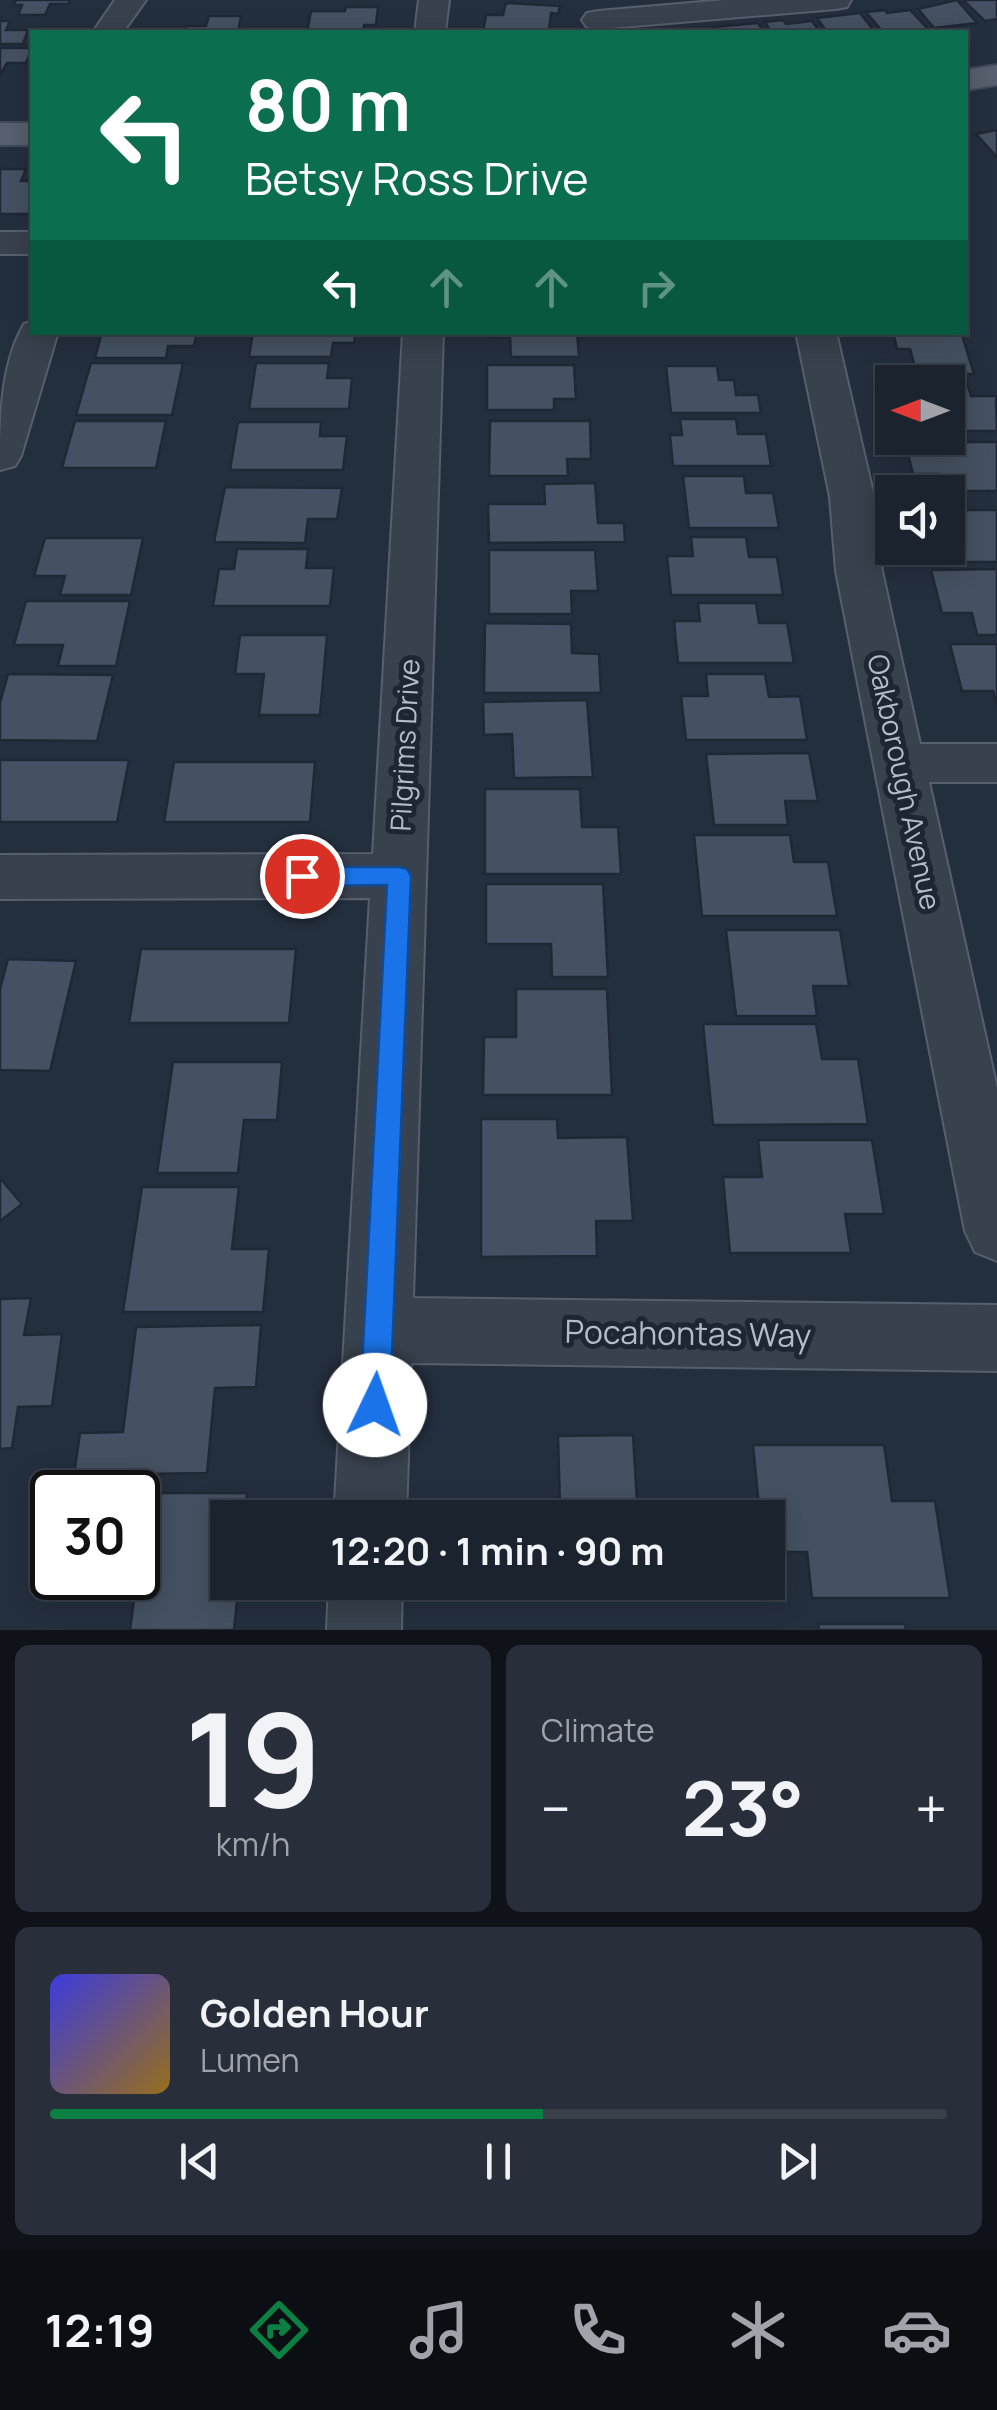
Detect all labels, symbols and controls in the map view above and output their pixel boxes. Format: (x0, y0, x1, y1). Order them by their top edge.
text: 80 m (245, 56, 411, 152)
icon: left (80, 70, 210, 200)
text: Betsy Ross Drive (245, 147, 589, 209)
icon: left (314, 260, 369, 315)
icon: ahead (419, 260, 474, 315)
icon: ahead (524, 260, 579, 315)
icon: right (629, 260, 684, 315)
north arrow (875, 365, 965, 455)
map controls (875, 365, 965, 565)
button: sound (875, 475, 965, 565)
street label: Oakborough Avenue (859, 650, 951, 913)
street label: Pilgrims Drive (381, 658, 427, 832)
pin (260, 834, 345, 919)
icon: arrive (275, 849, 330, 904)
street label: Pocahontas Way (564, 1309, 812, 1357)
position arrow (323, 1353, 427, 1457)
speed limit sign: 30 (30, 1470, 160, 1600)
text: 12:20 · 1 min · 90 m (331, 1524, 664, 1576)
text: 19 (184, 1668, 322, 1846)
text: Climate (541, 1708, 655, 1752)
text: 23° (682, 1756, 804, 1859)
text: − (541, 1770, 571, 1846)
text: + (915, 1770, 947, 1846)
text: km/h (216, 1822, 290, 1866)
text: Golden Hour (200, 1986, 429, 2038)
text: Lumen (200, 2038, 300, 2082)
icon: previous (172, 2134, 227, 2189)
icon: pause (471, 2134, 526, 2189)
icon: next (770, 2134, 825, 2189)
icon: directions (244, 2295, 314, 2365)
icon: music (404, 2295, 474, 2365)
icon: phone (563, 2295, 633, 2365)
icon: climate (723, 2295, 793, 2365)
icon: car (882, 2295, 952, 2365)
text: 12:19 (45, 2299, 154, 2361)

